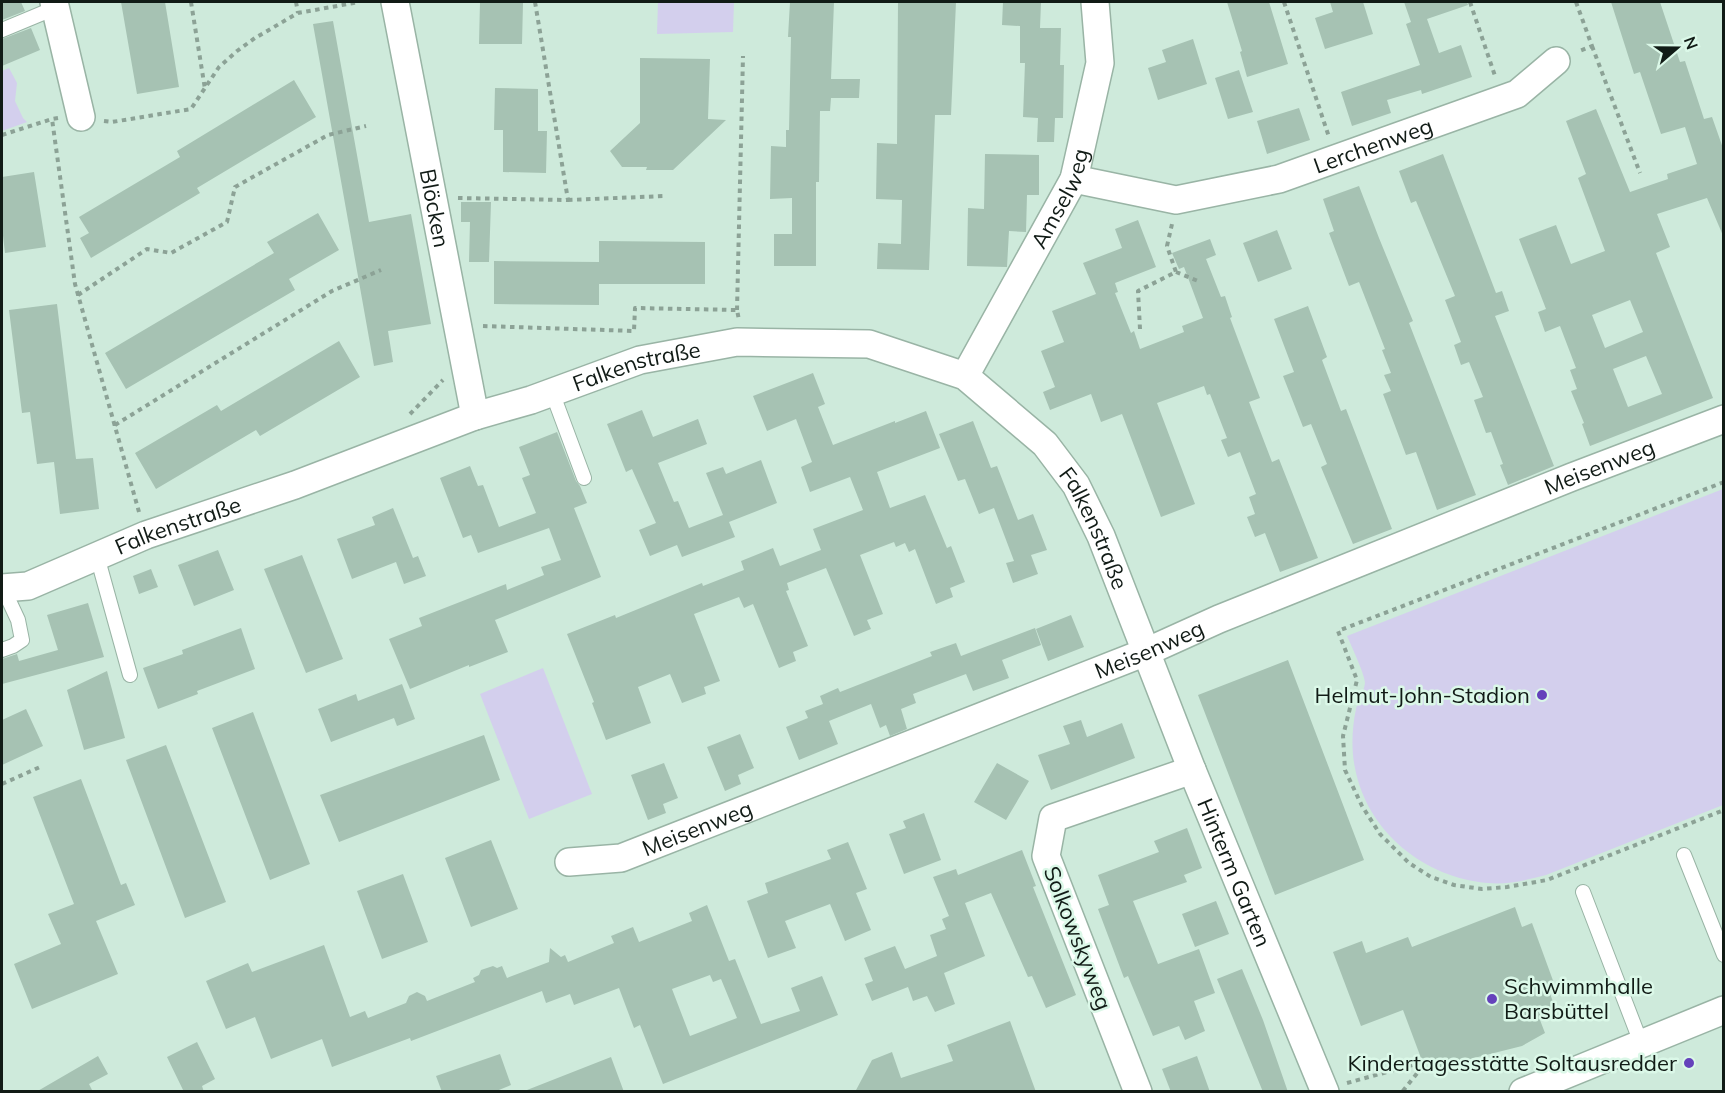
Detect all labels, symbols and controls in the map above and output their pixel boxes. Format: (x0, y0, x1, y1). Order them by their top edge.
north arrow (1647, 18, 1707, 78)
text: N (1680, 34, 1703, 52)
street label: Lerchenweg (1310, 111, 1436, 180)
street label: Amselweg (1024, 146, 1094, 253)
street label: Blöcken (414, 166, 456, 250)
street label: Falkenstraße (569, 335, 703, 398)
street label: Meisenweg (1540, 433, 1659, 501)
street label: Falkenstraße (1053, 461, 1134, 593)
street label: Falkenstraße (111, 490, 245, 561)
street label: Meisenweg (1090, 614, 1208, 685)
place label: Helmut-John-Stadion (1315, 681, 1530, 709)
marker: Helmut-John-Stadion (1535, 688, 1549, 702)
street label: Meisenweg (638, 794, 756, 862)
street label: Hinterm Garten (1191, 794, 1277, 951)
street label: Solkowskyweg (1038, 862, 1118, 1014)
place label: Schwimmhalle Barsbüttel (1504, 972, 1653, 1025)
marker: Schwimmhalle Barsbüttel (1485, 992, 1499, 1006)
place label: Kindertagesstätte Soltausredder (1348, 1049, 1677, 1077)
marker: Kindertagesstätte Soltausredder (1682, 1056, 1696, 1070)

